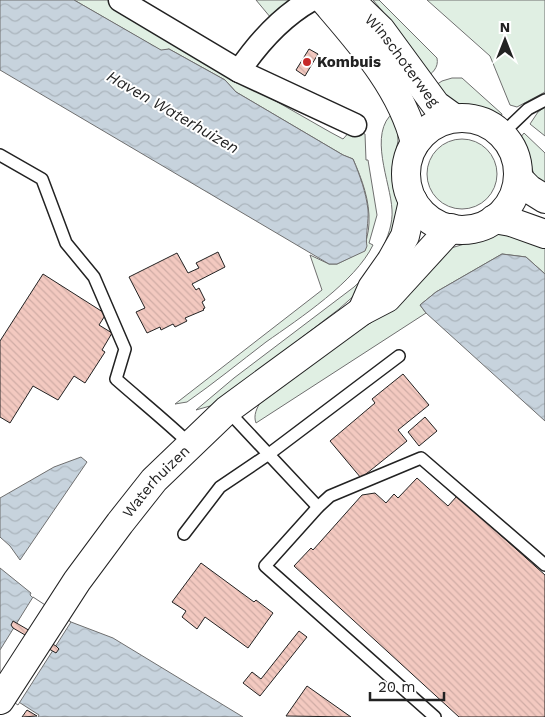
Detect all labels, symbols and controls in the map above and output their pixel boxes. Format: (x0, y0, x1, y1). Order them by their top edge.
street label: Winschoterweg (361, 10, 443, 110)
north arrow (480, 15, 530, 65)
text: N (500, 19, 510, 35)
place label: Kombuis (317, 53, 381, 71)
marker: Kombuis (301, 56, 313, 68)
water label: Haven Waterhuizen (104, 66, 242, 158)
street label: Waterhuizen (119, 442, 193, 521)
scale bar (370, 670, 444, 702)
text: 20 m (378, 678, 416, 696)

